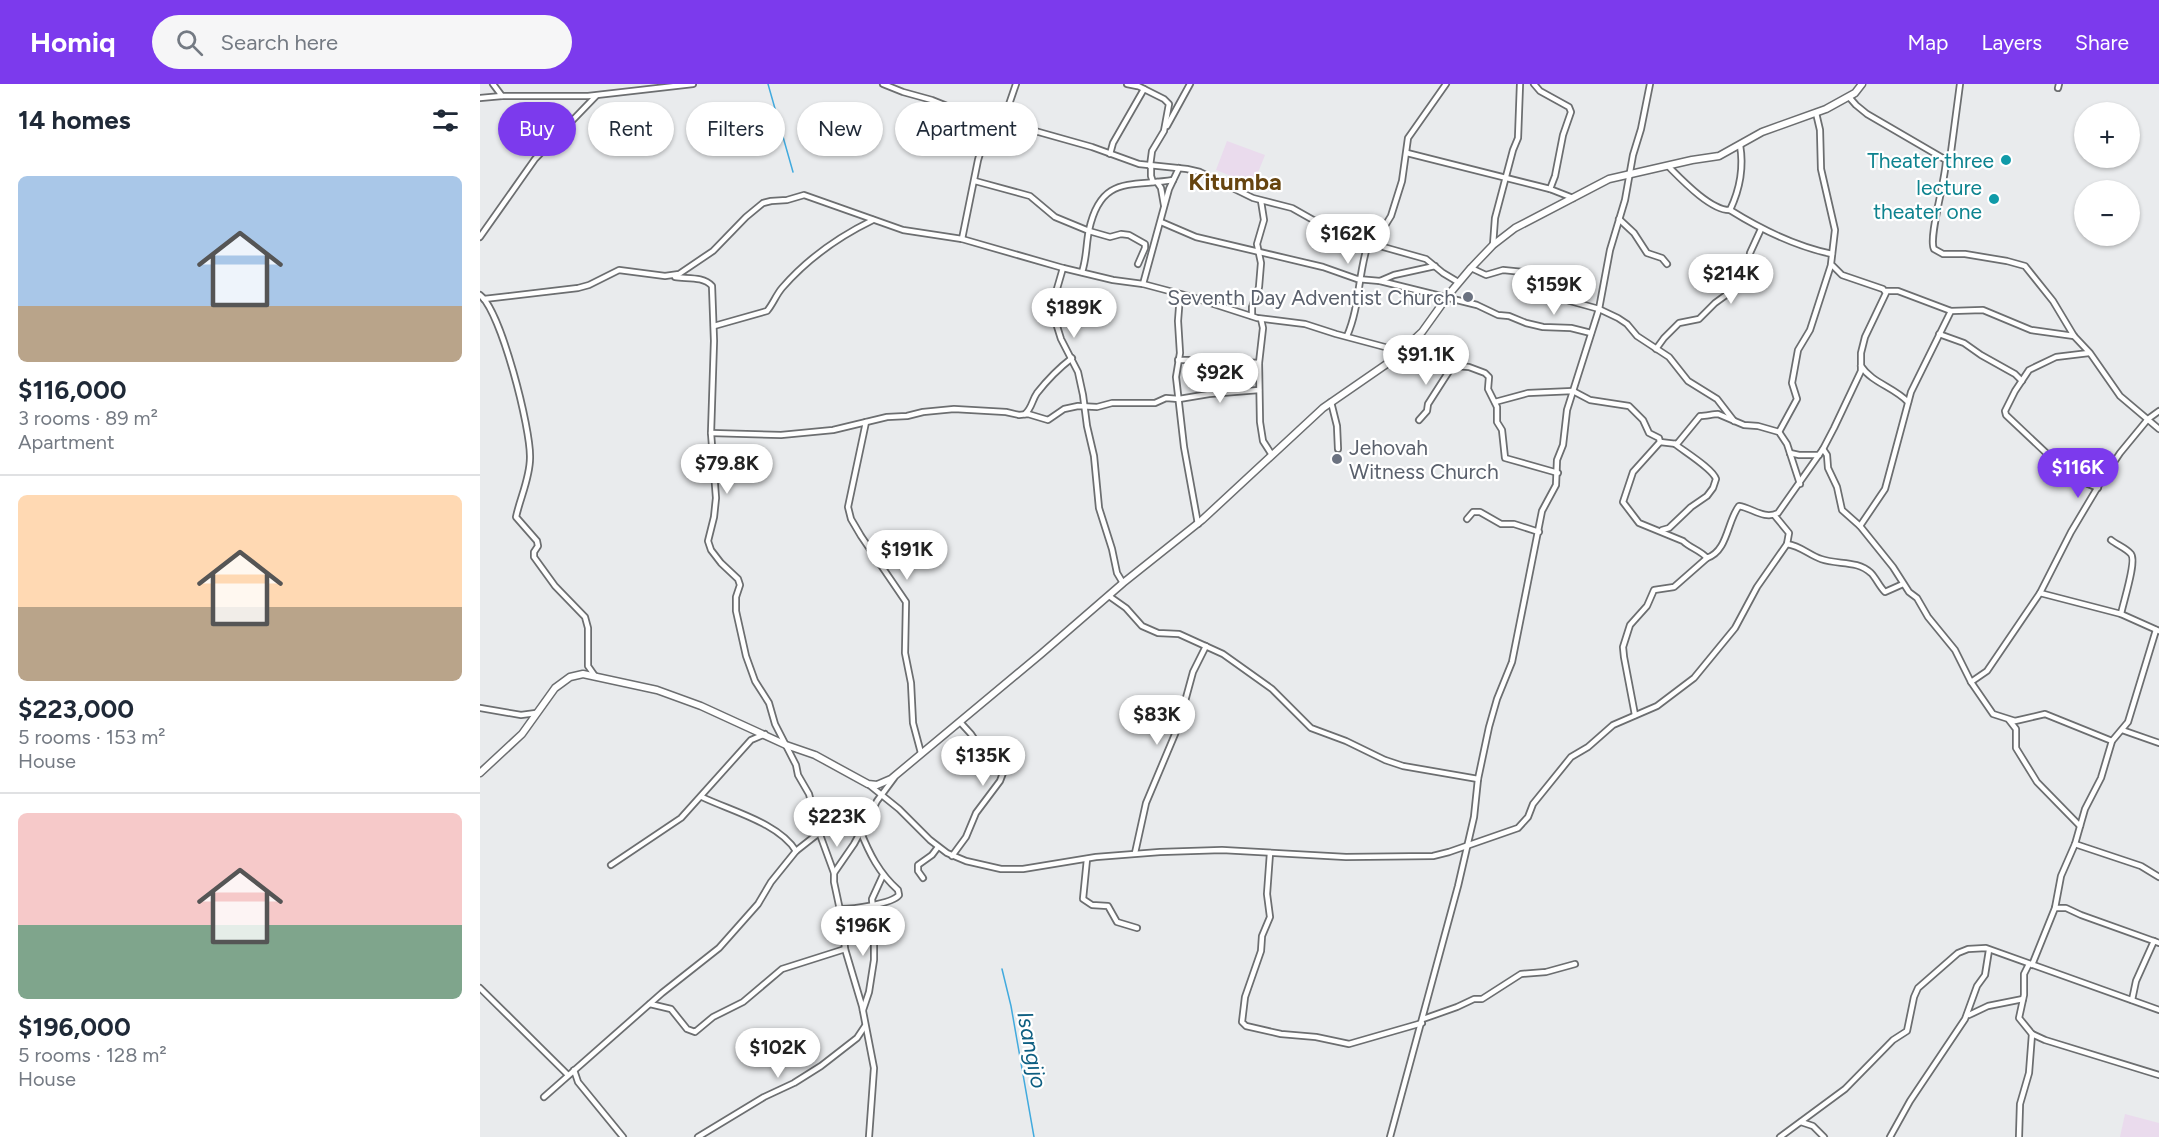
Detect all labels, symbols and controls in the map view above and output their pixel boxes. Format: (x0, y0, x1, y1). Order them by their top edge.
search box (152, 15, 572, 69)
text: Homiq (30, 25, 116, 59)
icon: search (173, 26, 206, 59)
text: Search here (221, 29, 338, 56)
text: Map (1908, 30, 1948, 55)
text: Layers (1981, 30, 2042, 55)
text: Share (2075, 30, 2129, 55)
chip: Buy (498, 102, 576, 156)
chip: Rent (588, 102, 674, 156)
chip: Filters (686, 102, 785, 156)
chip: New (797, 102, 883, 156)
chip: Apartment (895, 102, 1038, 156)
map controls (2074, 102, 2140, 246)
button: + (2074, 102, 2140, 168)
text: 14 homes (18, 104, 131, 136)
icon: filters (429, 104, 462, 137)
place label: Theater three (1867, 148, 1994, 173)
marker: Theater three (1999, 153, 2013, 167)
district label: Kitumba (1188, 167, 1282, 196)
place label: lecture theater one (1873, 175, 1982, 224)
button: − (2074, 180, 2140, 246)
marker: lecture theater one (1987, 192, 2001, 206)
pin: $162K (1306, 214, 1390, 265)
icon: home (186, 215, 294, 323)
text: $162K (1320, 221, 1376, 245)
pin: $214K (1689, 254, 1773, 305)
text: $214K (1702, 261, 1760, 285)
pin: $159K (1512, 265, 1596, 316)
text: $159K (1526, 272, 1582, 296)
place label: Seventh Day Adventist Church (1167, 285, 1456, 310)
pin: $189K (1032, 288, 1116, 339)
marker: Seventh Day Adventist Church (1461, 290, 1475, 304)
text: $189K (1046, 295, 1102, 319)
pin: $91.1K (1377, 335, 1475, 386)
text: $91.1K (1397, 342, 1455, 366)
pin: $92K (1184, 353, 1256, 404)
text: $92K (1196, 360, 1244, 384)
text: $116,000 (18, 374, 127, 406)
text: 3 rooms · 89 m² (18, 406, 158, 430)
text: Apartment (18, 430, 115, 454)
place label: Jehovah Witness Church (1349, 435, 1499, 484)
pin: $79.8K (678, 444, 776, 495)
pin: $116K (2036, 448, 2120, 499)
text: $79.8K (695, 451, 759, 475)
marker: Jehovah Witness Church (1330, 452, 1344, 466)
text: $116K (2052, 455, 2104, 479)
pin: $191K (865, 530, 949, 581)
icon: home (186, 534, 294, 642)
text: $191K (881, 537, 933, 561)
text: $223,000 (18, 693, 134, 725)
pin: $83K (1121, 695, 1193, 746)
text: $83K (1133, 702, 1181, 726)
text: 5 rooms · 153 m² (18, 725, 166, 749)
pin: $135K (941, 736, 1025, 787)
text: $135K (955, 743, 1011, 767)
text: House (18, 749, 76, 773)
pin: $223K (795, 797, 879, 848)
text: $223K (808, 804, 866, 828)
icon: home (186, 852, 294, 960)
pin: $196K (821, 906, 905, 957)
text: $196K (835, 913, 891, 937)
water label: Isangijo (1011, 1009, 1053, 1091)
text: $196,000 (18, 1011, 131, 1043)
pin: $102K (736, 1028, 820, 1079)
text: $102K (749, 1035, 807, 1059)
text: 5 rooms · 128 m² (18, 1043, 167, 1067)
text: House (18, 1067, 76, 1091)

